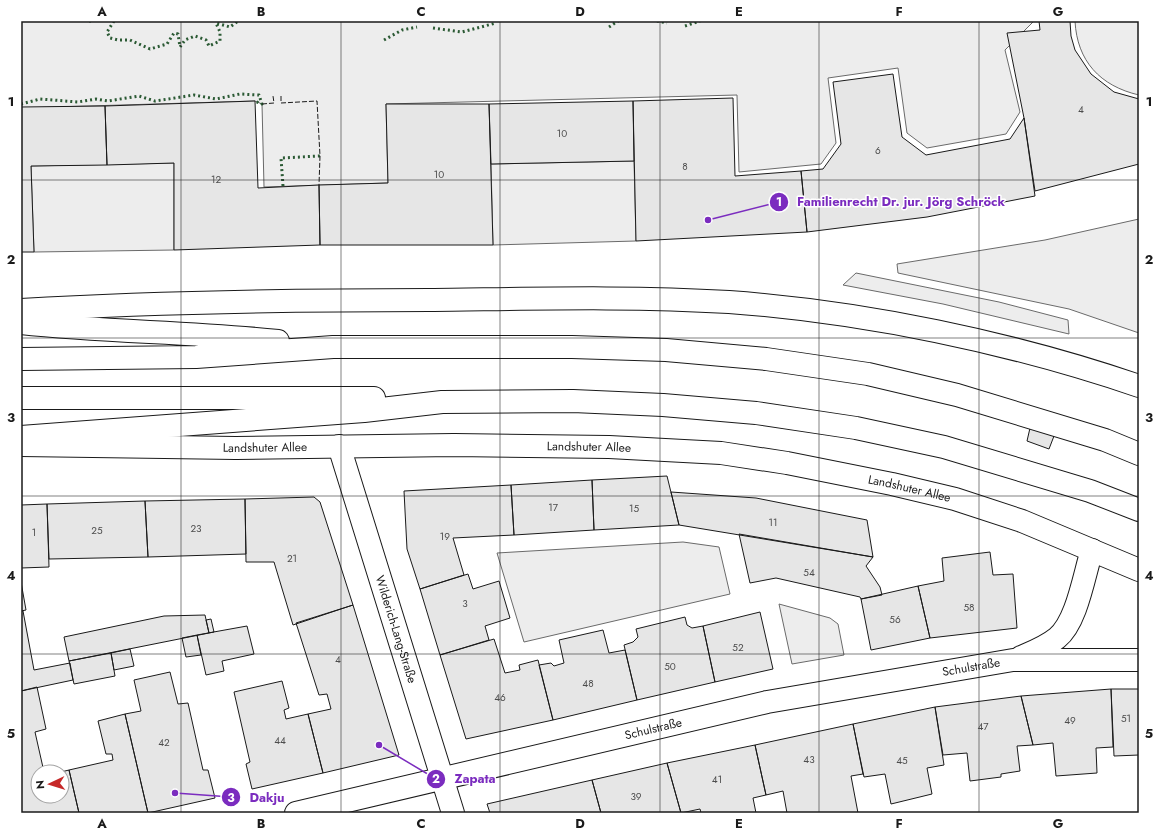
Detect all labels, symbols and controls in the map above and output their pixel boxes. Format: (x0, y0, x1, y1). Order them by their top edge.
text: A (96, 2, 107, 21)
text: B (257, 2, 266, 21)
text: C (416, 2, 426, 21)
text: D (575, 2, 585, 21)
text: E (735, 2, 743, 21)
text: F (895, 2, 903, 21)
text: G (1053, 2, 1064, 21)
text: 1 (8, 92, 14, 111)
text: 1 (1146, 92, 1152, 111)
house number: 4 (1078, 102, 1084, 117)
house number: 10 (557, 126, 567, 141)
house number: 6 (875, 143, 881, 158)
house number: 8 (682, 159, 688, 174)
house number: 10 (434, 167, 444, 182)
house number: 12 (211, 172, 221, 187)
callout: Familienrecht Dr. jur. Jörg Schröck (769, 189, 1013, 214)
text: Familienrecht Dr. jur. Jörg Schröck (797, 192, 1005, 211)
text: 1 (776, 193, 782, 211)
text: 2 (7, 250, 15, 269)
text: 2 (1145, 250, 1153, 269)
text: 3 (7, 408, 15, 427)
text: 3 (1145, 408, 1153, 427)
street label: Landshuter Allee (547, 437, 632, 457)
street label: Landshuter Allee (223, 438, 307, 457)
street label: Landshuter Allee (866, 470, 953, 507)
house number: 17 (548, 500, 559, 515)
house number: 15 (629, 501, 639, 516)
house number: 11 (769, 515, 778, 530)
house number: 23 (190, 521, 202, 536)
house number: 25 (91, 523, 103, 538)
house number: 1 (32, 525, 36, 540)
house number: 19 (440, 529, 450, 544)
house number: 21 (287, 551, 297, 566)
house number: 54 (803, 565, 815, 580)
text: 4 (6, 566, 16, 585)
text: 4 (1144, 566, 1154, 585)
street label: Wilderich-Lang-Straße (371, 573, 421, 685)
house number: 3 (462, 596, 468, 611)
house number: 58 (963, 600, 975, 615)
house number: 56 (889, 612, 901, 627)
house number: 52 (732, 640, 744, 655)
house number: 4 (335, 652, 341, 667)
street label: Schulstraße (941, 653, 1001, 681)
house number: 50 (664, 659, 676, 674)
house number: 48 (582, 676, 594, 691)
house number: 46 (494, 690, 506, 705)
house number: 51 (1121, 711, 1131, 726)
street label: Schulstraße (623, 713, 684, 744)
house number: 49 (1064, 713, 1076, 728)
house number: 47 (977, 719, 989, 734)
text: 5 (7, 724, 15, 743)
text: 5 (1145, 724, 1153, 743)
house number: 44 (274, 733, 286, 748)
house number: 42 (158, 735, 170, 750)
house number: 43 (803, 752, 815, 767)
house number: 45 (896, 753, 908, 768)
north arrow (30, 764, 70, 804)
callout: Zapata (426, 766, 503, 791)
text: Zapata (454, 769, 496, 788)
text: 2 (432, 770, 440, 788)
house number: 41 (712, 772, 722, 787)
text: N (32, 780, 48, 790)
callout: Dakju (221, 785, 292, 810)
text: Dakju (249, 788, 285, 807)
text: 3 (227, 789, 235, 807)
house number: 39 (630, 789, 642, 804)
text: A (96, 814, 107, 833)
text: B (257, 814, 266, 833)
text: C (416, 814, 426, 833)
text: D (575, 814, 585, 833)
text: E (735, 814, 743, 833)
text: F (895, 814, 903, 833)
text: G (1053, 814, 1064, 833)

